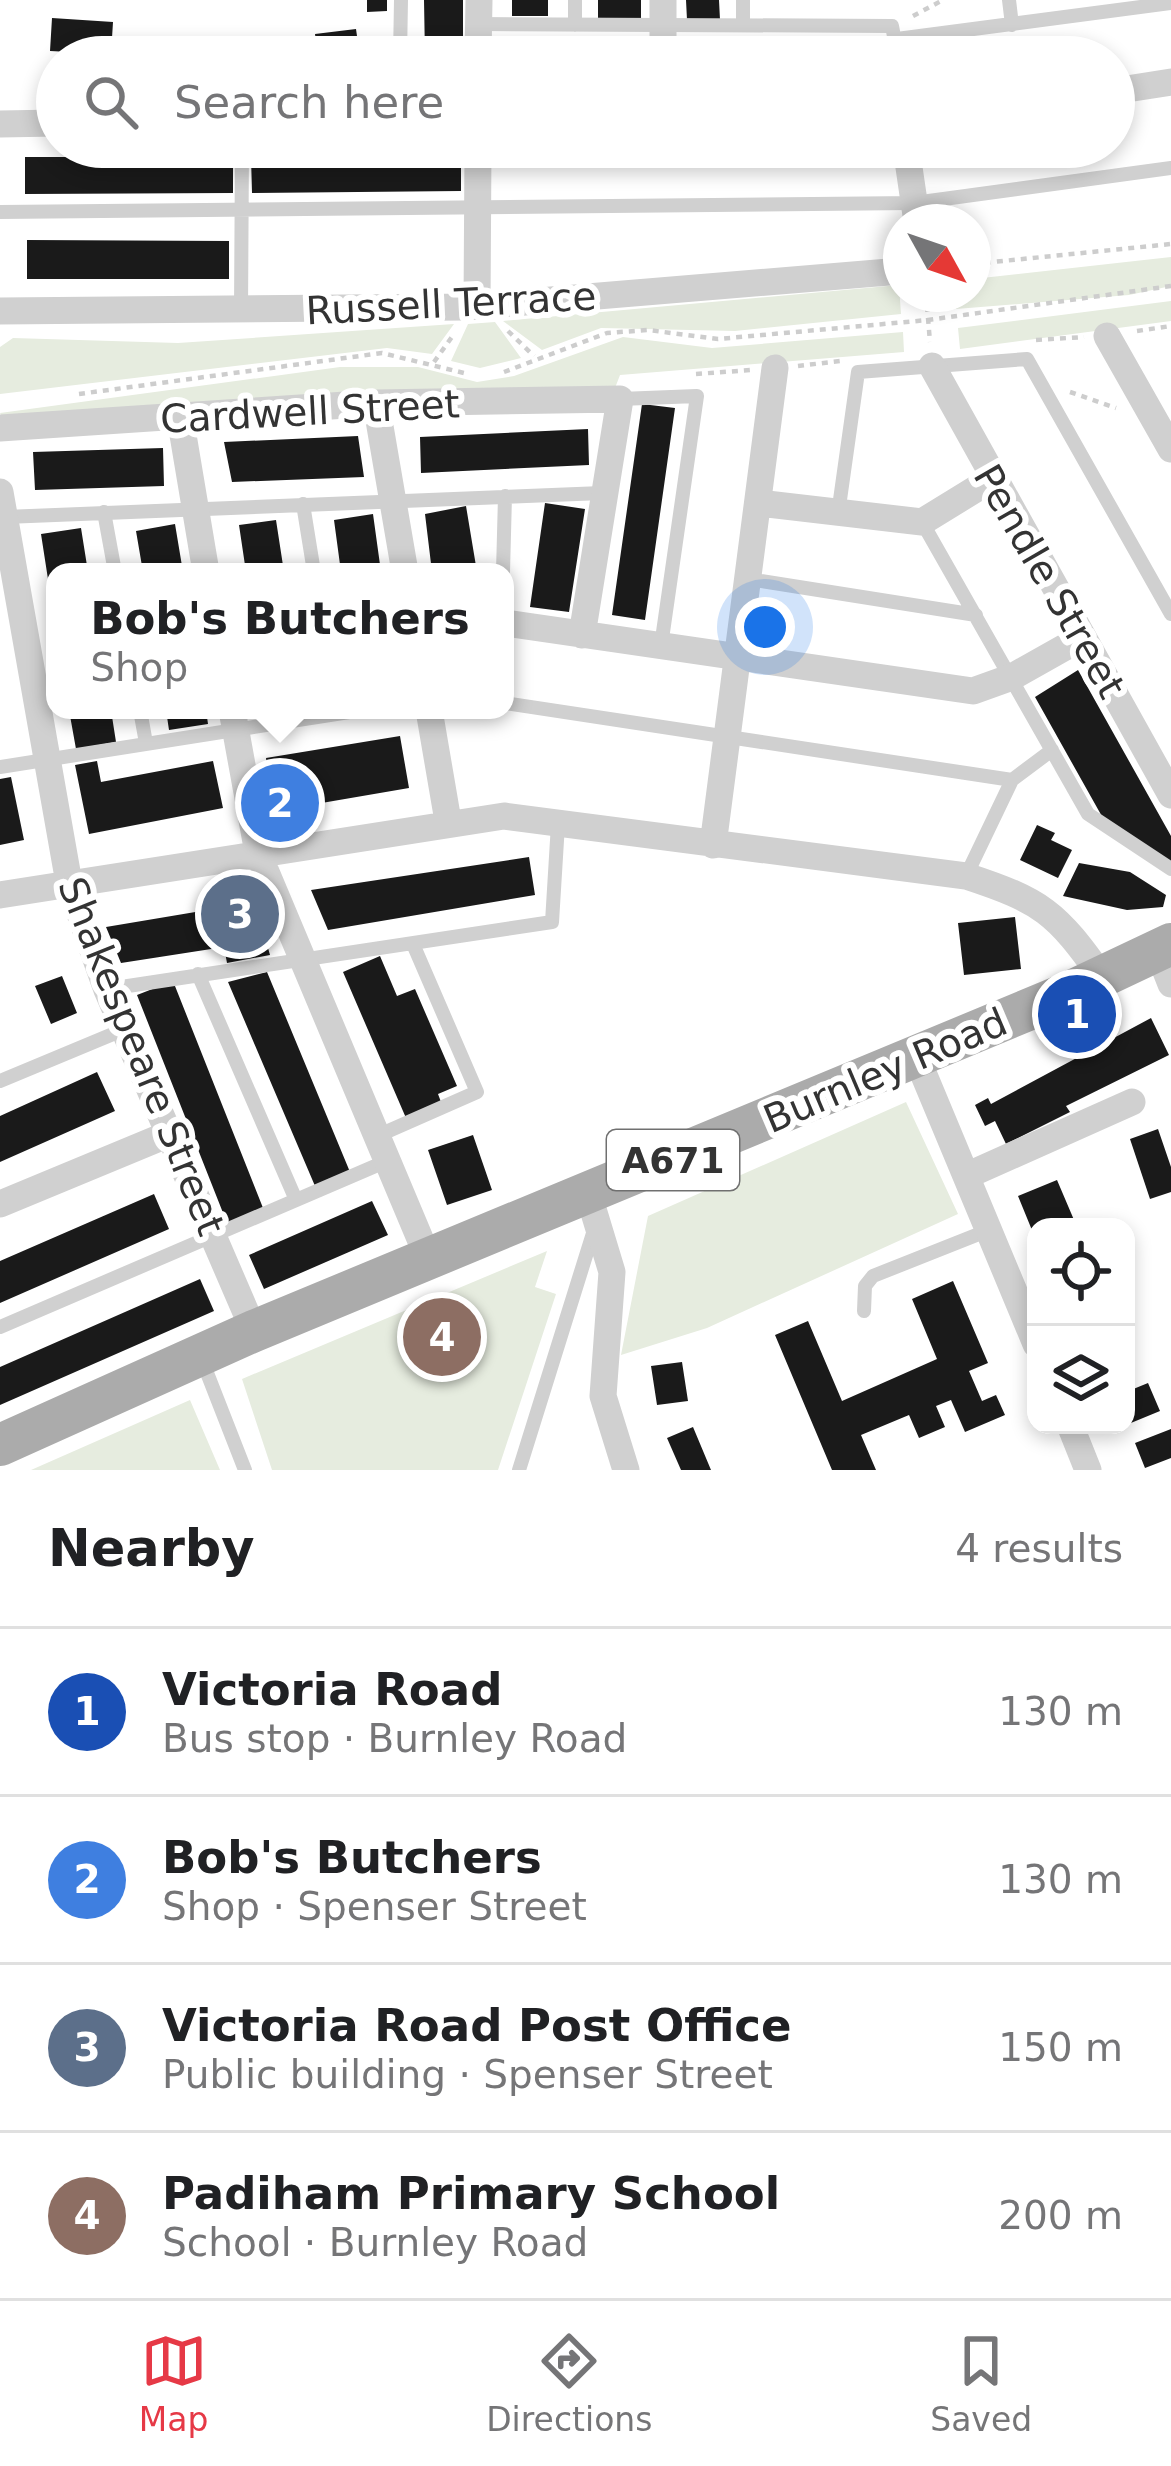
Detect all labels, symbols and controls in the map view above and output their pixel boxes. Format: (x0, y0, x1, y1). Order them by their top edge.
search box (36, 36, 1135, 168)
icon: search (78, 69, 144, 135)
text: Search here (174, 76, 444, 129)
north arrow (883, 204, 991, 312)
street label: Russell Terrace (305, 273, 597, 334)
street label: Cardwell Street (159, 381, 461, 442)
street label: Pendle Street (965, 457, 1134, 706)
popup (46, 563, 514, 719)
text: Bob's Butchers (90, 592, 470, 645)
your location (735, 597, 795, 657)
text: Shop (90, 645, 188, 690)
pin: 2 (241, 758, 319, 848)
pin: 3 (201, 869, 279, 959)
street label: Shakespeare Street (49, 871, 234, 1242)
pin: 1 (1038, 969, 1116, 1059)
street label: Burnley Road (757, 999, 1014, 1142)
road number: A671 (607, 1130, 739, 1190)
map controls (1027, 1218, 1135, 1434)
button: locate (1027, 1218, 1135, 1326)
pin: 4 (403, 1292, 481, 1382)
button: layers (1027, 1326, 1135, 1434)
text: Nearby (48, 1519, 255, 1578)
text: 4 results (955, 1526, 1123, 1571)
text: Victoria Road (162, 1663, 502, 1716)
text: 1 (73, 1689, 101, 1734)
text: 130 m (998, 1689, 1123, 1734)
text: Bus stop · Burnley Road (162, 1716, 627, 1761)
text: Bob's Butchers (162, 1831, 542, 1884)
text: 2 (73, 1857, 101, 1902)
text: 130 m (998, 1857, 1123, 1902)
text: Shop · Spenser Street (162, 1884, 587, 1929)
text: Victoria Road Post Office (162, 1999, 792, 2052)
text: 3 (73, 2025, 101, 2070)
text: 150 m (998, 2025, 1123, 2070)
text: Public building · Spenser Street (162, 2052, 773, 2097)
text: Padiham Primary School (162, 2167, 780, 2220)
text: 4 (73, 2193, 101, 2238)
text: 200 m (998, 2193, 1123, 2238)
text: School · Burnley Road (162, 2220, 588, 2265)
tab: Map (139, 2328, 209, 2439)
tab: Directions (486, 2328, 652, 2439)
tab: Saved (930, 2328, 1032, 2439)

